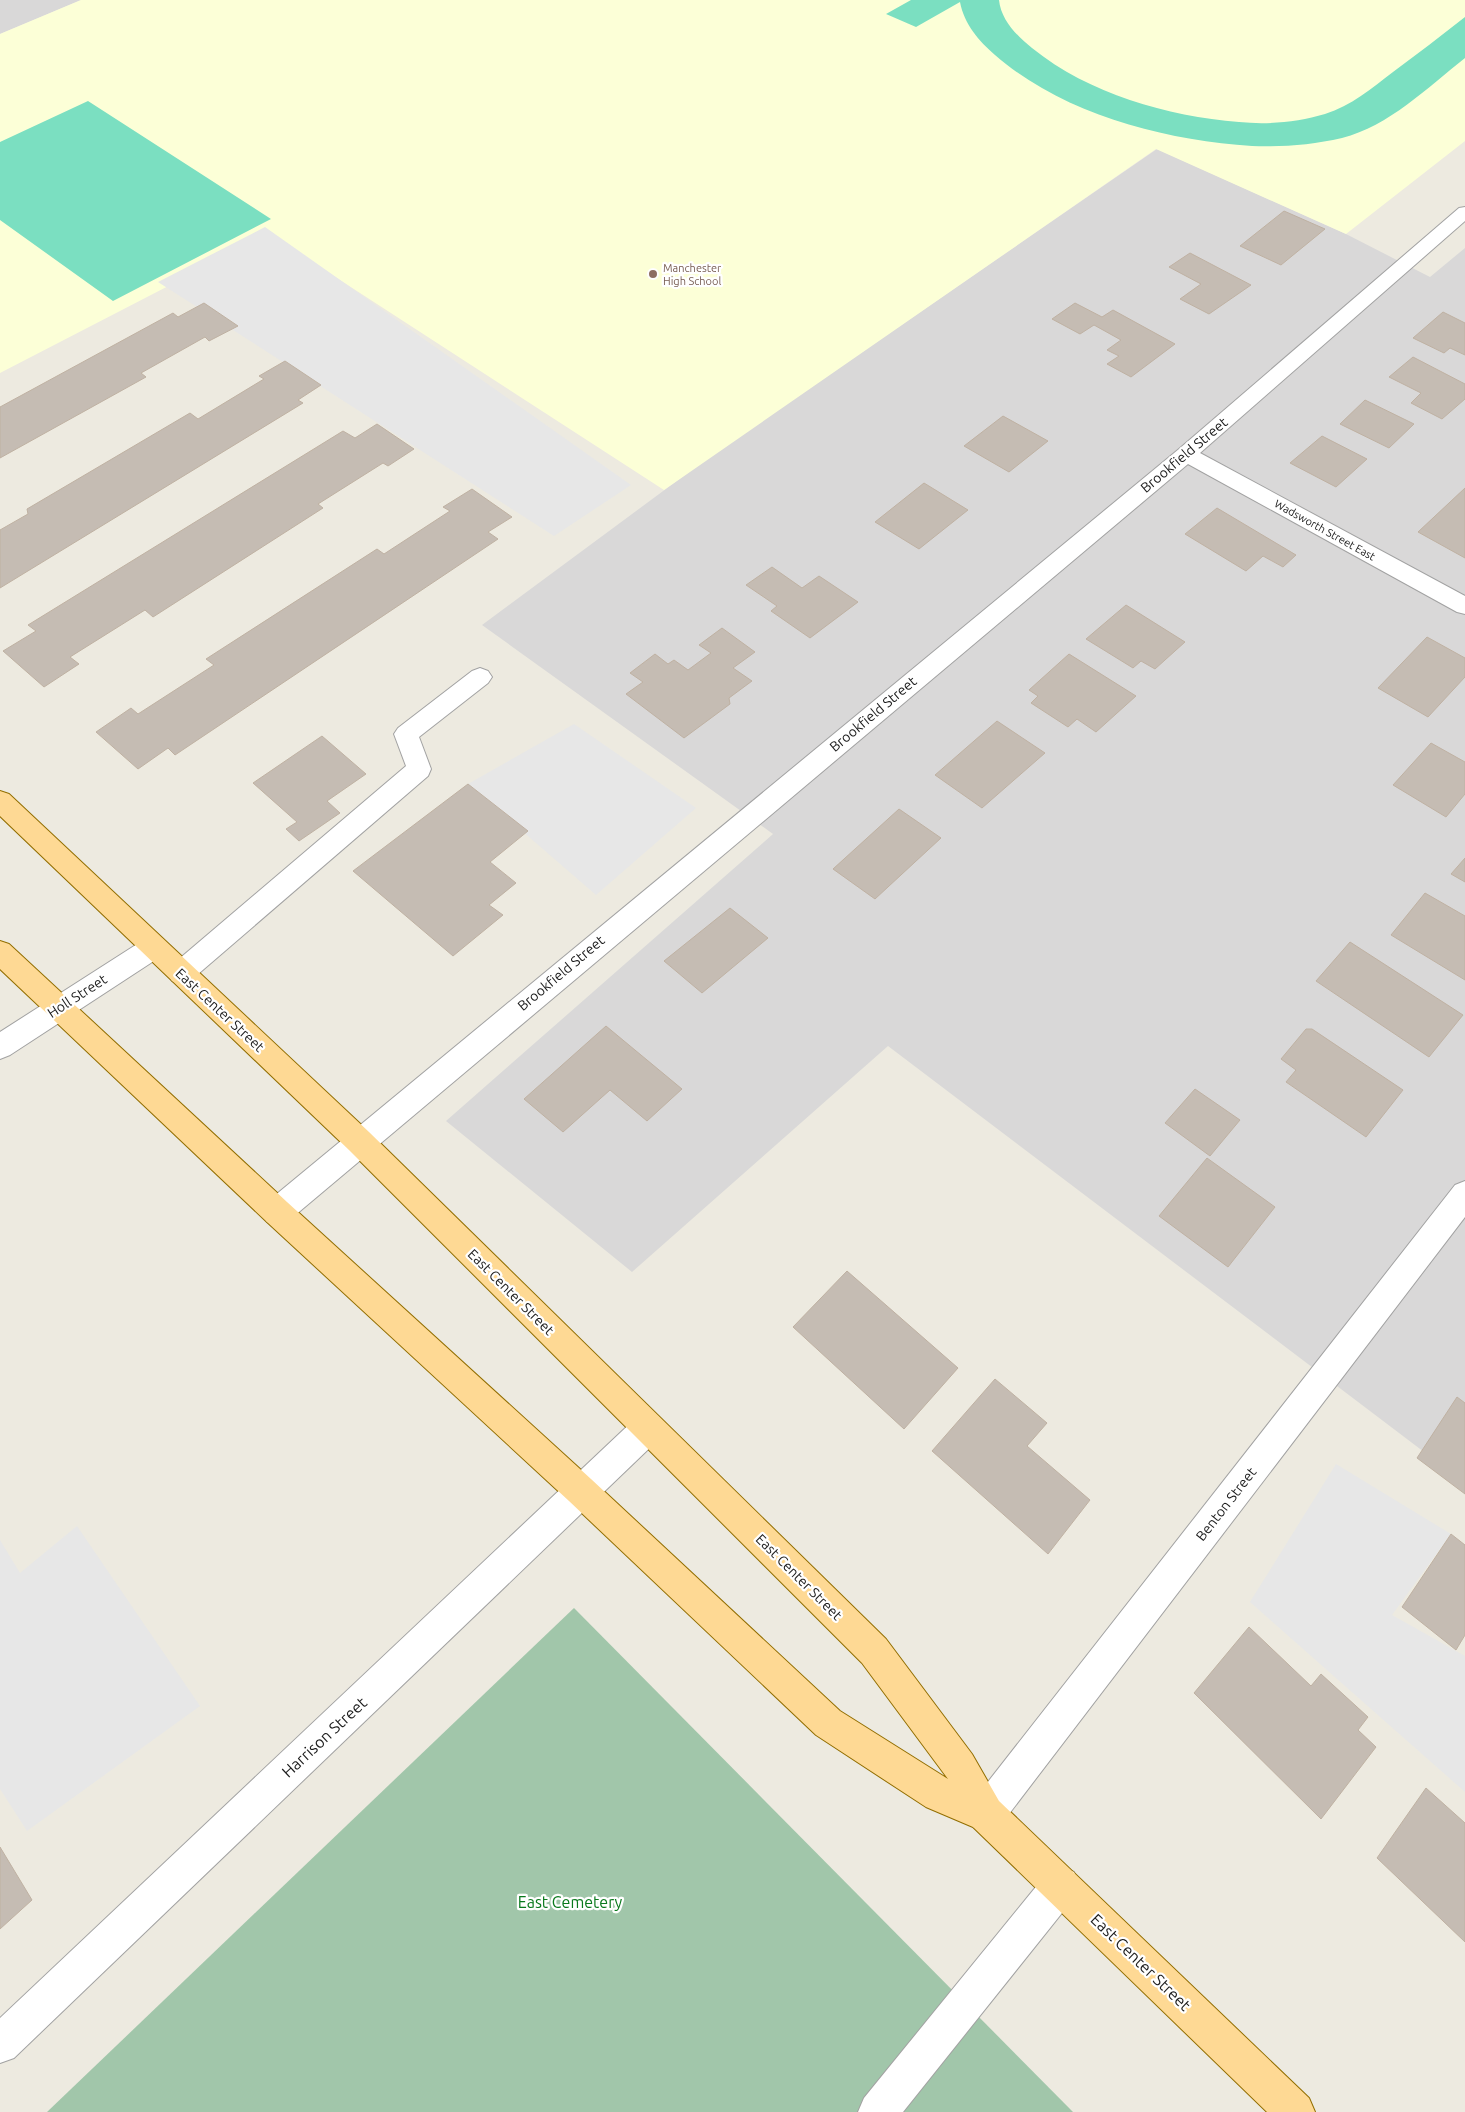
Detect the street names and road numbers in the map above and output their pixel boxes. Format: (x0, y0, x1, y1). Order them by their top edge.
street label: Brookfield Street (1137, 414, 1231, 496)
street label: Wadsworth Street East (1273, 497, 1378, 563)
street label: Brookfield Street (826, 673, 920, 755)
street label: Brookfield Street (514, 932, 608, 1014)
street label: East Center Street (173, 965, 268, 1055)
street label: Holl Street (44, 971, 110, 1021)
street label: East Center Street (465, 1246, 558, 1339)
street label: Benton Street (1192, 1464, 1260, 1544)
street label: East Center Street (753, 1531, 846, 1624)
street label: Harrison Street (278, 1693, 371, 1781)
street label: East Center Street (1088, 1910, 1195, 2015)

